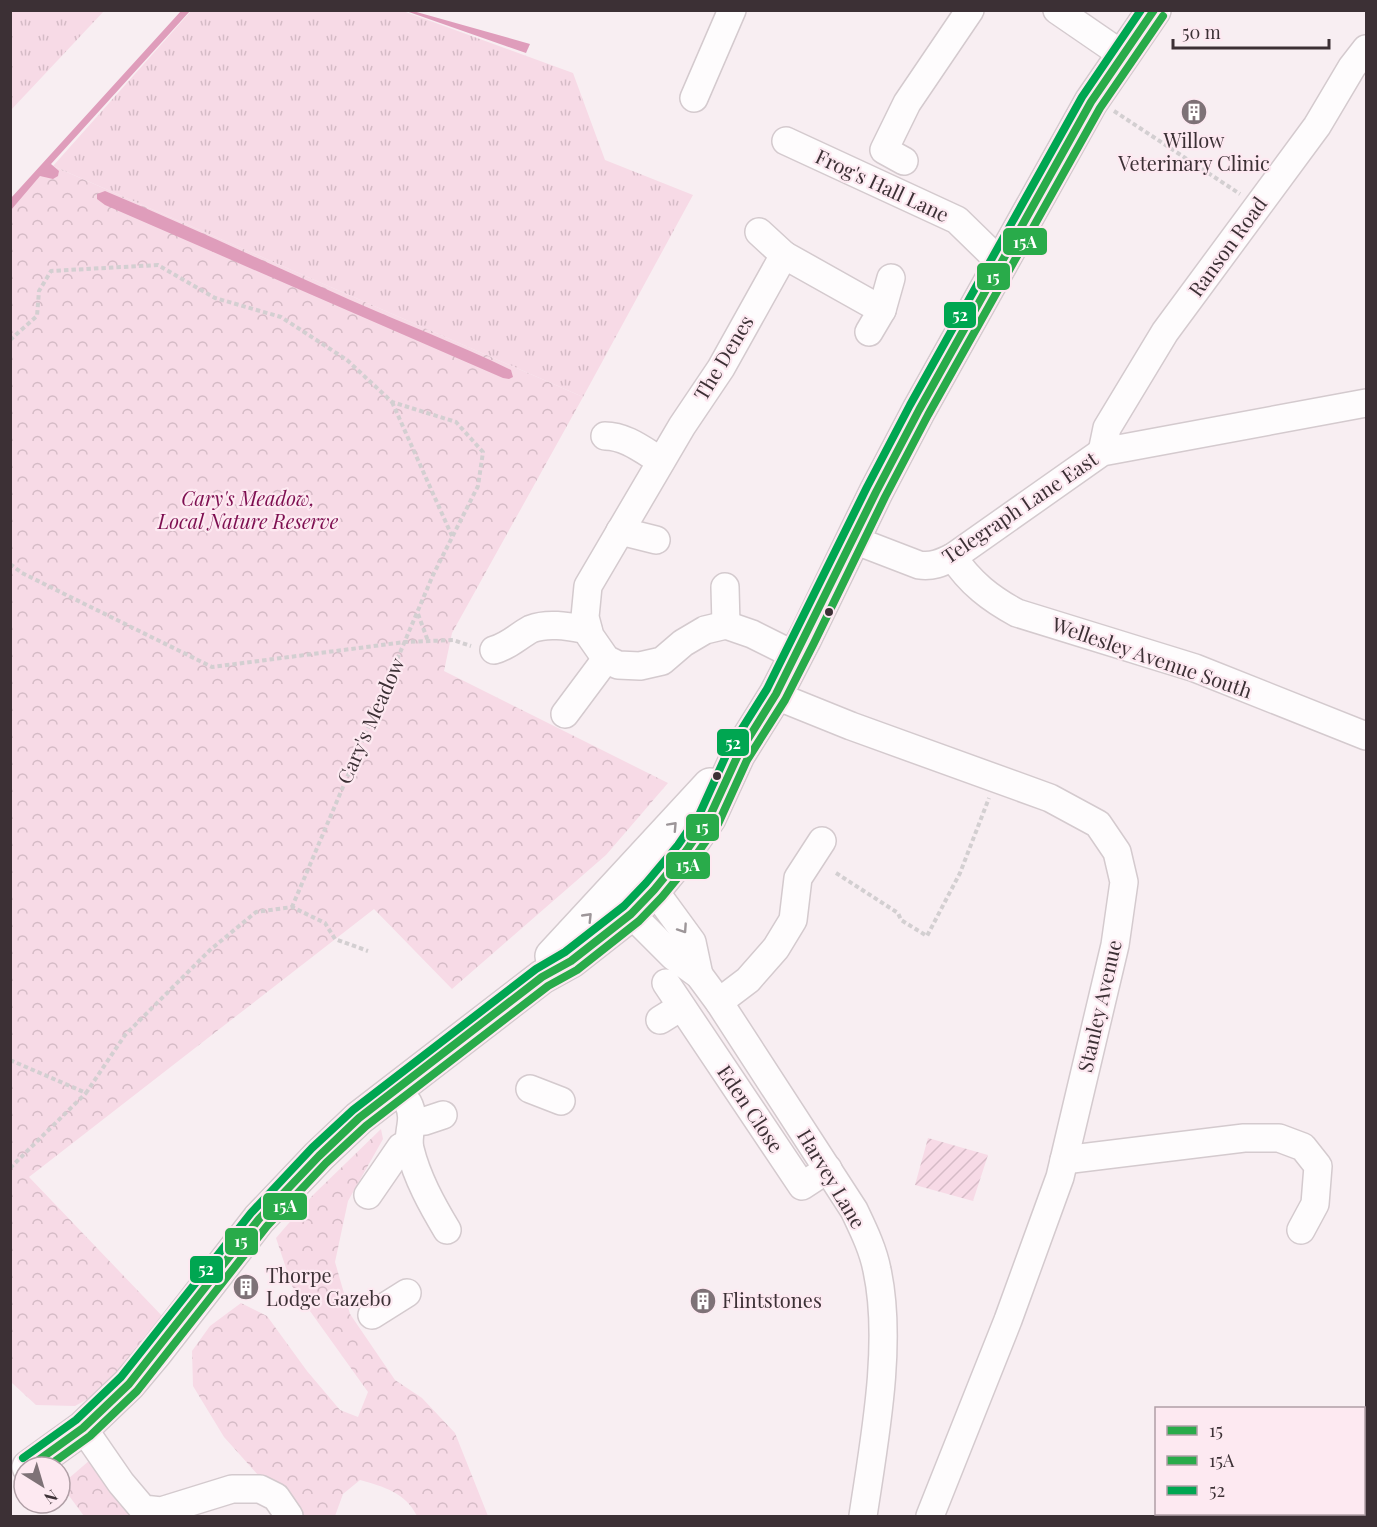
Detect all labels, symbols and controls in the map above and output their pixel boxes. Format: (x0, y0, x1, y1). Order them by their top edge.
scale bar (1173, 12, 1329, 50)
text: 50 m (1182, 20, 1221, 44)
building icon: Willow Veterinary Clinic (1179, 97, 1209, 127)
place label: Willow Veterinary Clinic (1117, 126, 1270, 176)
street label: Frog's Hall Lane (812, 142, 954, 227)
street label: Ranson Road (1181, 190, 1272, 301)
line badge: 15A (1002, 227, 1048, 256)
text: 15A (1013, 231, 1037, 252)
line badge: 15 (976, 262, 1011, 291)
text: 15 (986, 266, 1000, 287)
line badge: 52 (943, 301, 977, 329)
text: 52 (952, 304, 968, 325)
street label: The Denes (687, 310, 759, 405)
street label: Telegraph Lane East (936, 444, 1103, 569)
park label: Cary's Meadow, Local Nature Reserve (157, 484, 339, 534)
unlabelled marker (823, 606, 835, 618)
street label: Wellesley Avenue South (1048, 609, 1256, 704)
street label: Cary's Meadow (330, 653, 410, 788)
line badge: 52 (716, 728, 750, 757)
text: 52 (725, 732, 741, 753)
unlabelled marker (711, 770, 723, 782)
line badge: 15 (685, 813, 720, 842)
text: 15 (695, 816, 709, 837)
one-way arrow (666, 822, 677, 832)
line badge: 15A (665, 851, 711, 880)
text: 15A (676, 854, 700, 875)
one-way arrow (581, 913, 592, 924)
one-way arrow (676, 922, 687, 933)
street label: Stanley Avenue (1070, 937, 1127, 1075)
street label: Eden Close (712, 1059, 790, 1157)
street label: Harvey Lane (792, 1123, 873, 1233)
line badge: 15A (262, 1192, 308, 1221)
text: 15A (273, 1195, 297, 1216)
line badge: 15 (224, 1227, 259, 1256)
text: 15 (234, 1230, 248, 1251)
line badge: 52 (189, 1255, 224, 1284)
text: 52 (198, 1258, 214, 1279)
place label: Thorpe Lodge Gazebo (266, 1261, 392, 1311)
building icon: Thorpe Lodge Gazebo (231, 1272, 261, 1302)
building icon: Flintstones (688, 1286, 718, 1316)
place label: Flintstones (722, 1286, 822, 1313)
legend (1155, 1407, 1365, 1515)
text: 15 (1209, 1418, 1223, 1442)
text: 15A (1209, 1448, 1235, 1472)
north arrow (12, 1455, 72, 1515)
text: 52 (1209, 1478, 1225, 1502)
text: N (40, 1486, 62, 1510)

